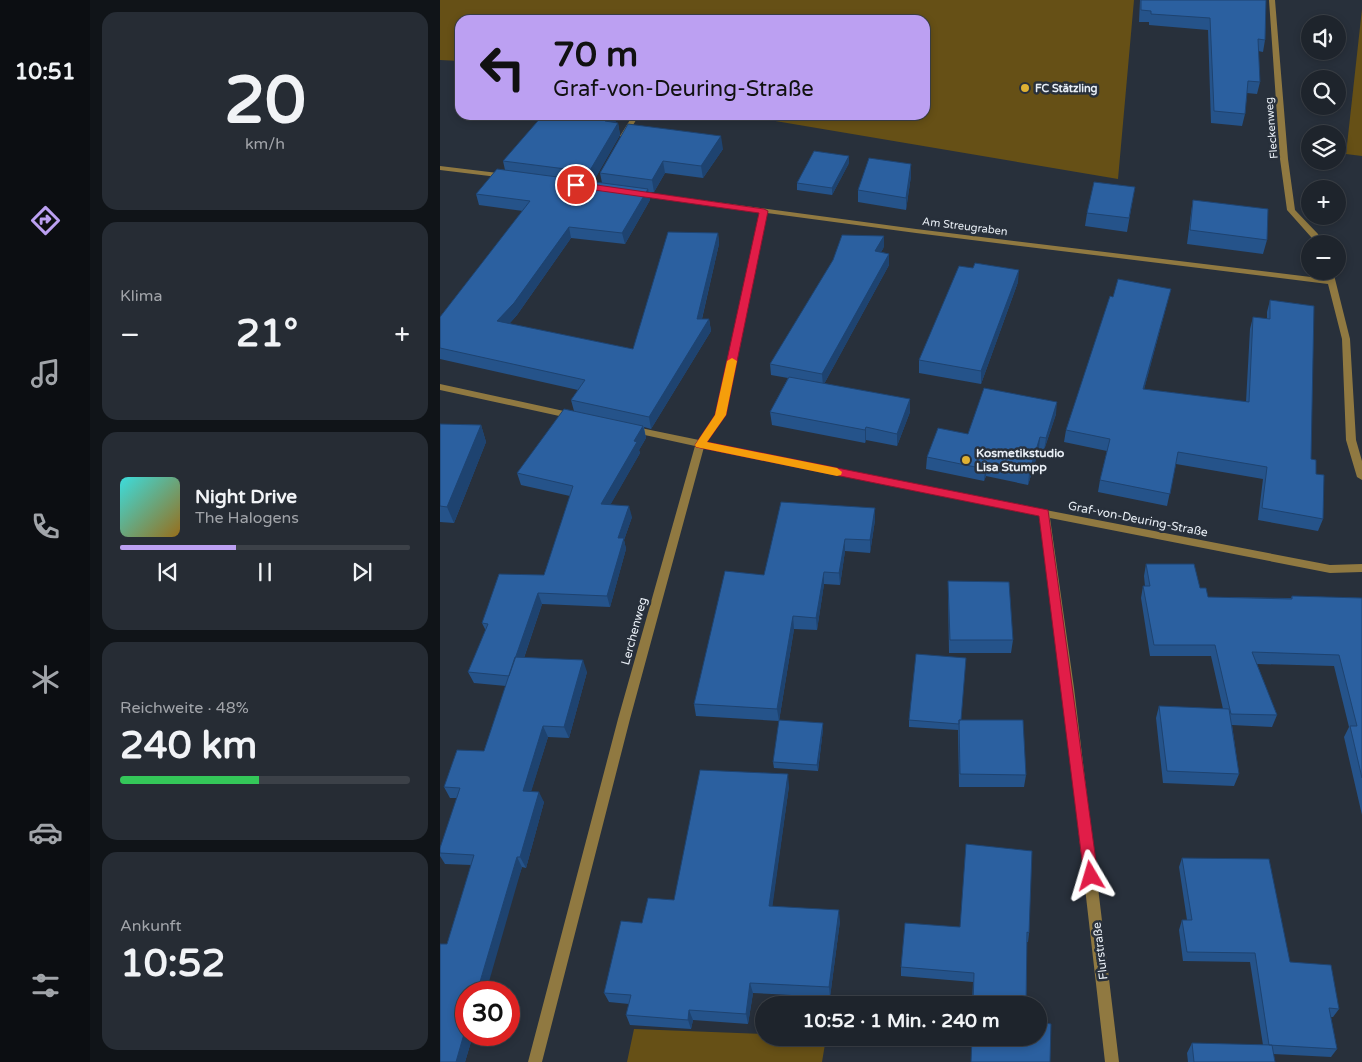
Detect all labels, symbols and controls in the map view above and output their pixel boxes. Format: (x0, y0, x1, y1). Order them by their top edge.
map controls (1301, 15, 1346, 280)
button: sound (1301, 15, 1346, 60)
text: 70 m (553, 34, 638, 76)
icon: left (470, 35, 535, 100)
text: 10:51 (15, 59, 75, 85)
text: 20 (224, 62, 306, 141)
button: search (1301, 70, 1346, 115)
text: Graf-von-Deuring-Straße (553, 76, 814, 102)
marker: FC Stätzling (1019, 82, 1031, 94)
place label: FC Stätzling (1035, 82, 1098, 96)
street label: Fleckenweg (1262, 96, 1281, 159)
button: layers (1301, 125, 1346, 170)
text: km/h (245, 134, 285, 154)
pin (555, 164, 597, 206)
icon: arrive (562, 171, 590, 199)
button: + (1301, 180, 1346, 225)
icon: directions (28, 203, 63, 238)
street label: Am Streugraben (921, 215, 1008, 238)
button: − (1301, 235, 1346, 280)
text: Klima (120, 286, 162, 306)
text: 21° (236, 311, 298, 357)
text: − (120, 318, 140, 352)
text: + (394, 318, 410, 352)
icon: music (28, 356, 63, 391)
place label: Kosmetikstudio Lisa Stumpp (976, 446, 1064, 475)
marker: Kosmetikstudio Lisa Stumpp (960, 454, 972, 466)
text: Night Drive (195, 486, 297, 508)
street label: Graf-von-Deuring-Straße (1067, 499, 1209, 539)
text: The Halogens (195, 508, 299, 528)
icon: phone (28, 509, 63, 544)
icon: previous (154, 558, 182, 586)
icon: pause (251, 558, 279, 586)
icon: next (348, 558, 376, 586)
street label: Lerchenweg (618, 596, 650, 666)
icon: climate (28, 662, 63, 697)
text: Reichweite · 48% (120, 698, 249, 718)
text: 240 km (120, 723, 257, 769)
icon: car (28, 815, 63, 850)
position arrow (1064, 849, 1116, 901)
text: Ankunft (120, 916, 182, 936)
street label: Flurstraße (1090, 921, 1110, 981)
text: 10:52 (120, 941, 225, 987)
icon: filters (28, 968, 63, 1003)
speed limit sign: 30 (455, 981, 520, 1046)
text: 10:52 · 1 Min. · 240 m (803, 1010, 999, 1032)

